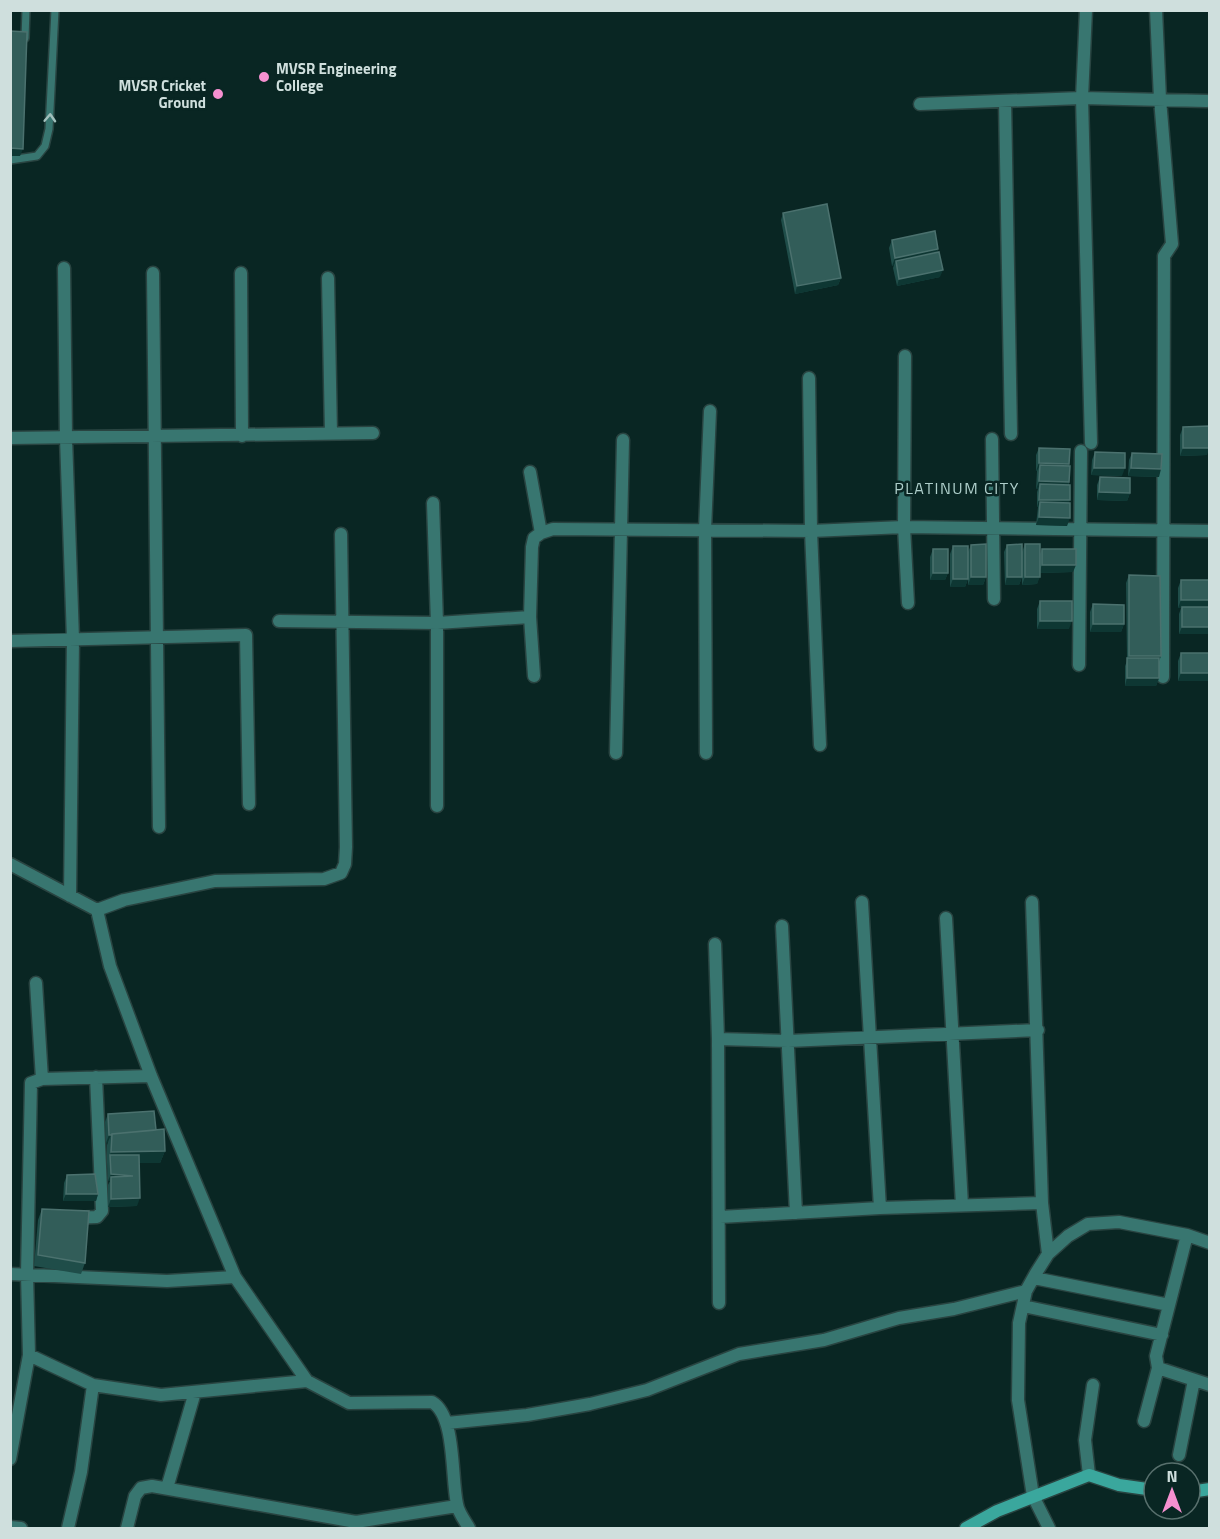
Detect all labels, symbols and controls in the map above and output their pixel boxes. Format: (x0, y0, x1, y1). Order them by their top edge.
place label: MVSR Engineering College (276, 57, 396, 97)
marker: MVSR Engineering College (257, 70, 271, 84)
place label: MVSR Cricket Ground (118, 74, 207, 114)
marker: MVSR Cricket Ground (211, 87, 225, 101)
one-way arrow (43, 114, 56, 123)
district label: PLATINUM CITY (894, 476, 1020, 500)
north arrow (1142, 1461, 1202, 1521)
text: N (1166, 1464, 1178, 1488)

